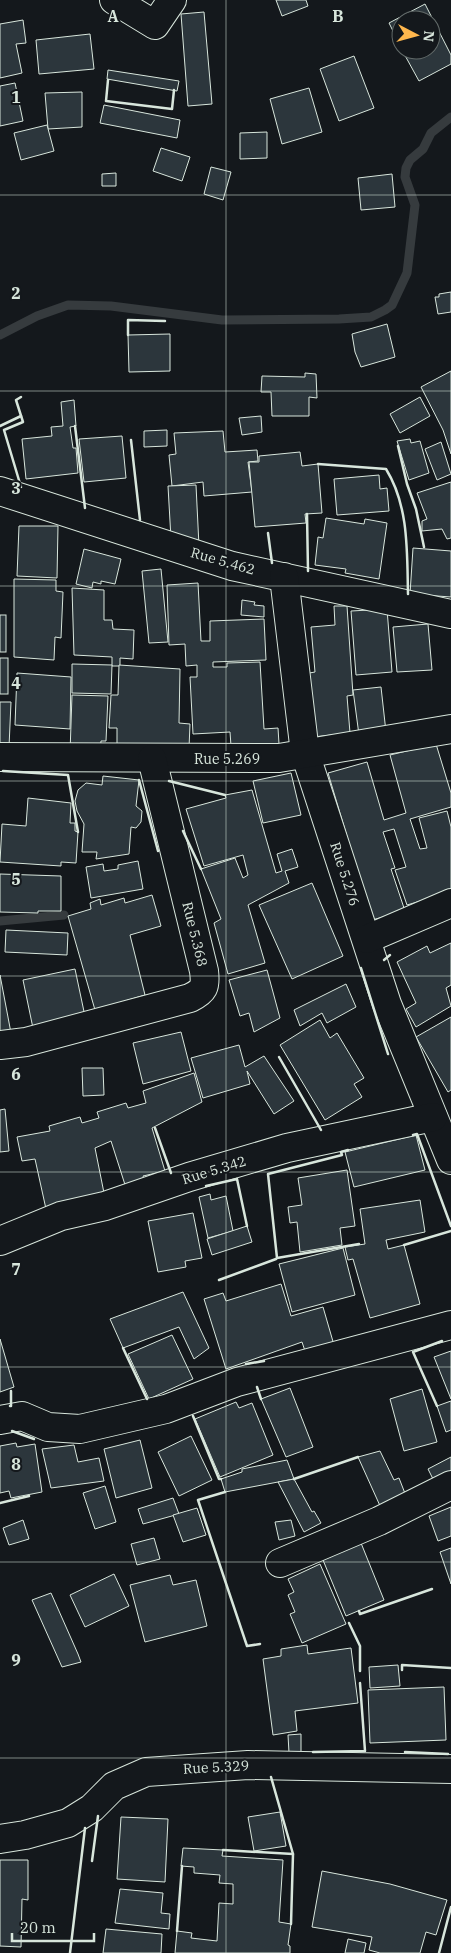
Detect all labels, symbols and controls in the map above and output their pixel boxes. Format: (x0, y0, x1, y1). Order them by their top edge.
text: A (107, 6, 119, 26)
text: B (332, 6, 344, 26)
north arrow (391, 10, 441, 60)
text: N (419, 30, 438, 43)
text: 1 (11, 87, 21, 107)
text: 2 (11, 283, 21, 303)
text: 3 (11, 478, 21, 498)
street label: Rue 5.462 (189, 543, 257, 579)
text: 4 (11, 673, 21, 693)
street label: Rue 5.269 (194, 750, 260, 768)
street label: Rue 5.276 (326, 840, 364, 908)
text: 5 (11, 869, 21, 889)
street label: Rue 5.368 (178, 900, 212, 968)
text: 6 (11, 1064, 21, 1084)
street label: Rue 5.342 (180, 1152, 248, 1188)
text: 7 (11, 1259, 21, 1279)
text: 8 (11, 1454, 21, 1474)
text: 9 (11, 1650, 21, 1670)
street label: Rue 5.329 (183, 1756, 249, 1778)
scale bar (12, 1910, 95, 1942)
text: 20 m (20, 1918, 56, 1937)

